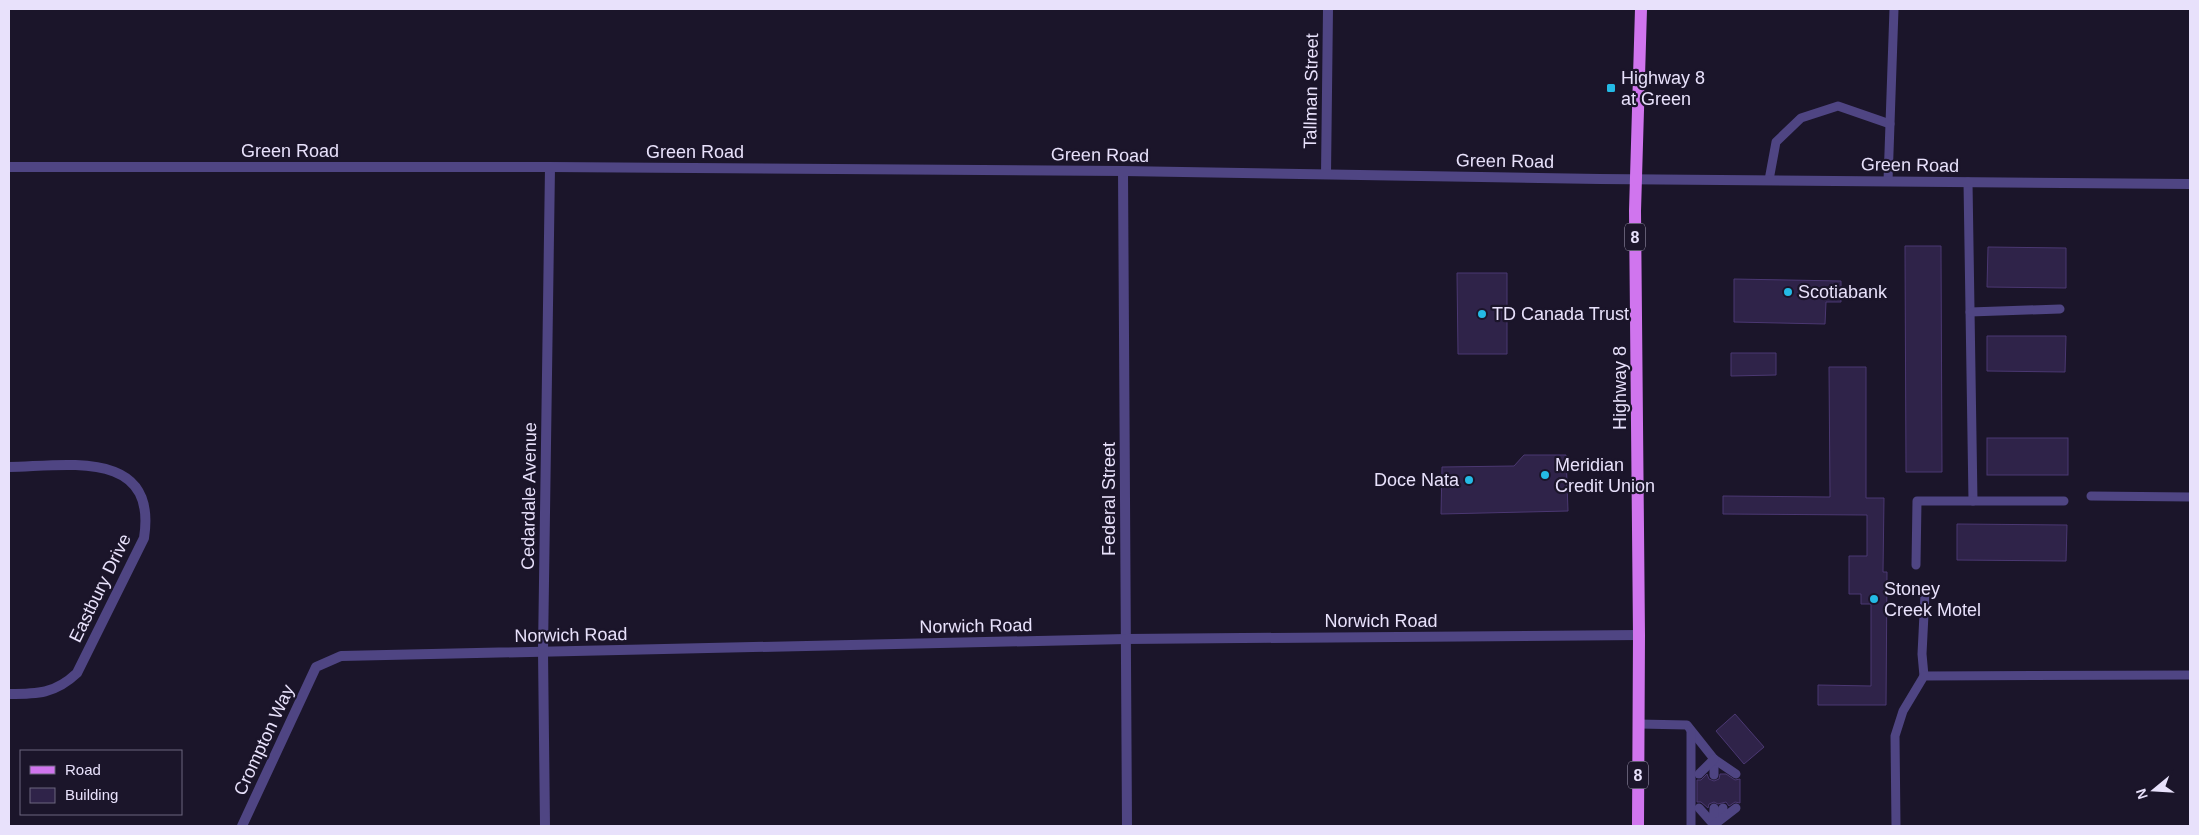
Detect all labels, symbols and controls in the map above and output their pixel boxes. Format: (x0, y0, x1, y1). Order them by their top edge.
street label: Tallman Street (1300, 33, 1322, 149)
place label: Highway 8 at Green (1621, 68, 1705, 109)
marker: Highway 8 at Green (1605, 82, 1617, 94)
street label: Green Road (241, 141, 339, 161)
street label: Green Road (646, 142, 744, 162)
street label: Green Road (1051, 144, 1149, 166)
street label: Green Road (1456, 150, 1554, 172)
street label: Green Road (1861, 154, 1959, 176)
road number: 8 (1625, 223, 1645, 250)
place label: Scotiabank (1798, 282, 1888, 302)
marker: Scotiabank (1782, 286, 1794, 298)
place label: TD Canada Trust (1492, 304, 1629, 324)
marker: TD Canada Trust (1476, 308, 1488, 320)
street label: Highway 8 (1610, 346, 1630, 430)
street label: Cedardale Avenue (518, 422, 540, 570)
street label: Federal Street (1099, 442, 1119, 556)
place label: Meridian Credit Union (1555, 455, 1655, 496)
marker: Meridian Credit Union (1539, 469, 1551, 481)
place label: Doce Nata (1374, 470, 1460, 490)
marker: Doce Nata (1463, 474, 1475, 486)
street label: Eastbury Drive (65, 531, 135, 645)
place label: Stoney Creek Motel (1884, 579, 1981, 620)
marker: Stoney Creek Motel (1868, 593, 1880, 605)
street label: Norwich Road (1324, 611, 1438, 631)
street label: Norwich Road (919, 615, 1033, 637)
street label: Norwich Road (514, 624, 628, 646)
street label: Crompton Way (230, 682, 298, 798)
legend (20, 750, 182, 815)
text: Road (65, 761, 101, 778)
road number: 8 (1628, 762, 1648, 788)
north arrow (2129, 765, 2179, 815)
text: Building (65, 786, 118, 803)
text: N (2132, 787, 2151, 801)

